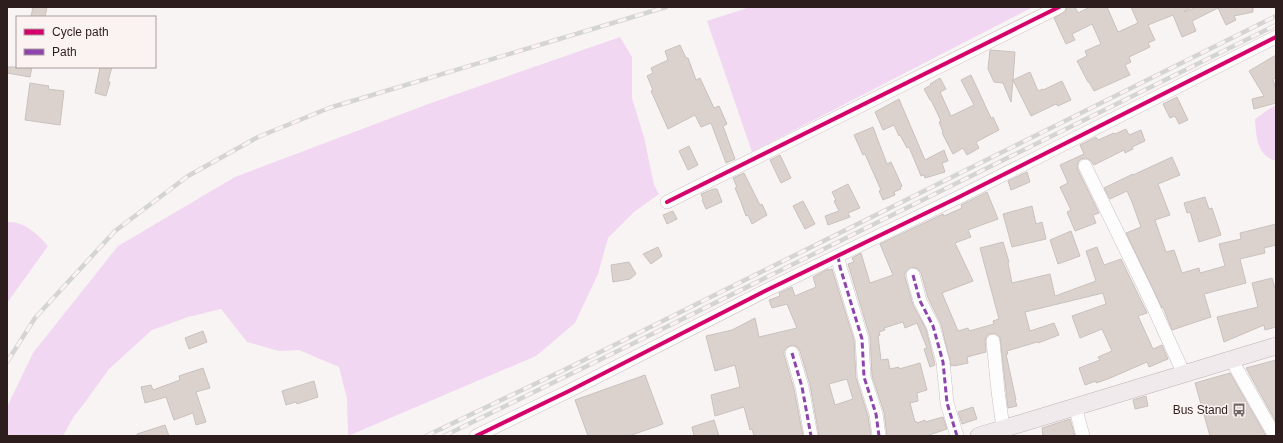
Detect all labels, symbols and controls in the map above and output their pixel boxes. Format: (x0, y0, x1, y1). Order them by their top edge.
legend (16, 16, 156, 68)
text: Cycle path (52, 25, 109, 39)
text: Path (52, 45, 77, 59)
bus stop icon: Bus Stand (1231, 402, 1247, 418)
place label: Bus Stand (1173, 403, 1228, 417)

